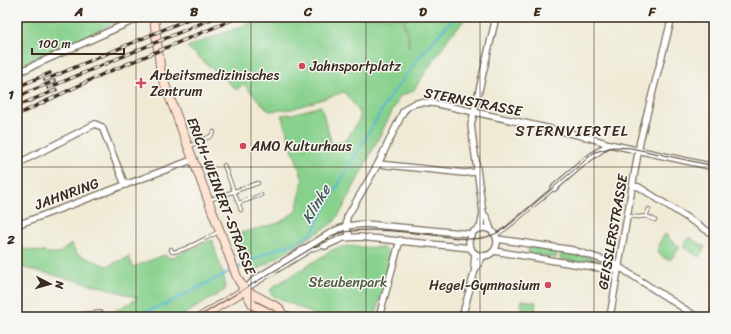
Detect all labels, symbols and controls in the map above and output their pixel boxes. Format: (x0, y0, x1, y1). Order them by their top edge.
text: A (74, 0, 83, 23)
text: B (190, 0, 199, 23)
text: C (303, 0, 313, 23)
text: D (419, 0, 427, 23)
text: E (533, 0, 542, 23)
text: F (647, 0, 656, 23)
scale bar (32, 30, 124, 56)
text: 100 m (38, 33, 71, 55)
place label: Jahnsportplatz (309, 54, 401, 79)
marker: Jahnsportplatz (297, 61, 307, 71)
place label: Arbeitsmedizinisches Zentrum (149, 63, 279, 104)
marker: Arbeitsmedizinisches Zentrum (135, 77, 147, 89)
street label: STERNSTRASSE (422, 80, 525, 124)
text: 1 (8, 83, 14, 106)
street label: ERICH-WEINERT-STRASSE (179, 113, 263, 280)
district label: STERNVIERTEL (515, 118, 629, 144)
place label: AMO Kulturhaus (250, 134, 353, 159)
marker: AMO Kulturhaus (238, 141, 248, 151)
street label: JAHNRING (30, 171, 103, 218)
street label: GEISSLERSTRASSE (591, 171, 636, 292)
water label: Klinke (294, 179, 338, 228)
text: 2 (6, 228, 15, 251)
north arrow (30, 264, 70, 304)
park label: Steubenpark (308, 270, 388, 295)
place label: Hegel-Gymnasium (429, 273, 540, 298)
text: N (50, 279, 69, 290)
marker: Hegel-Gymnasium (543, 280, 553, 290)

